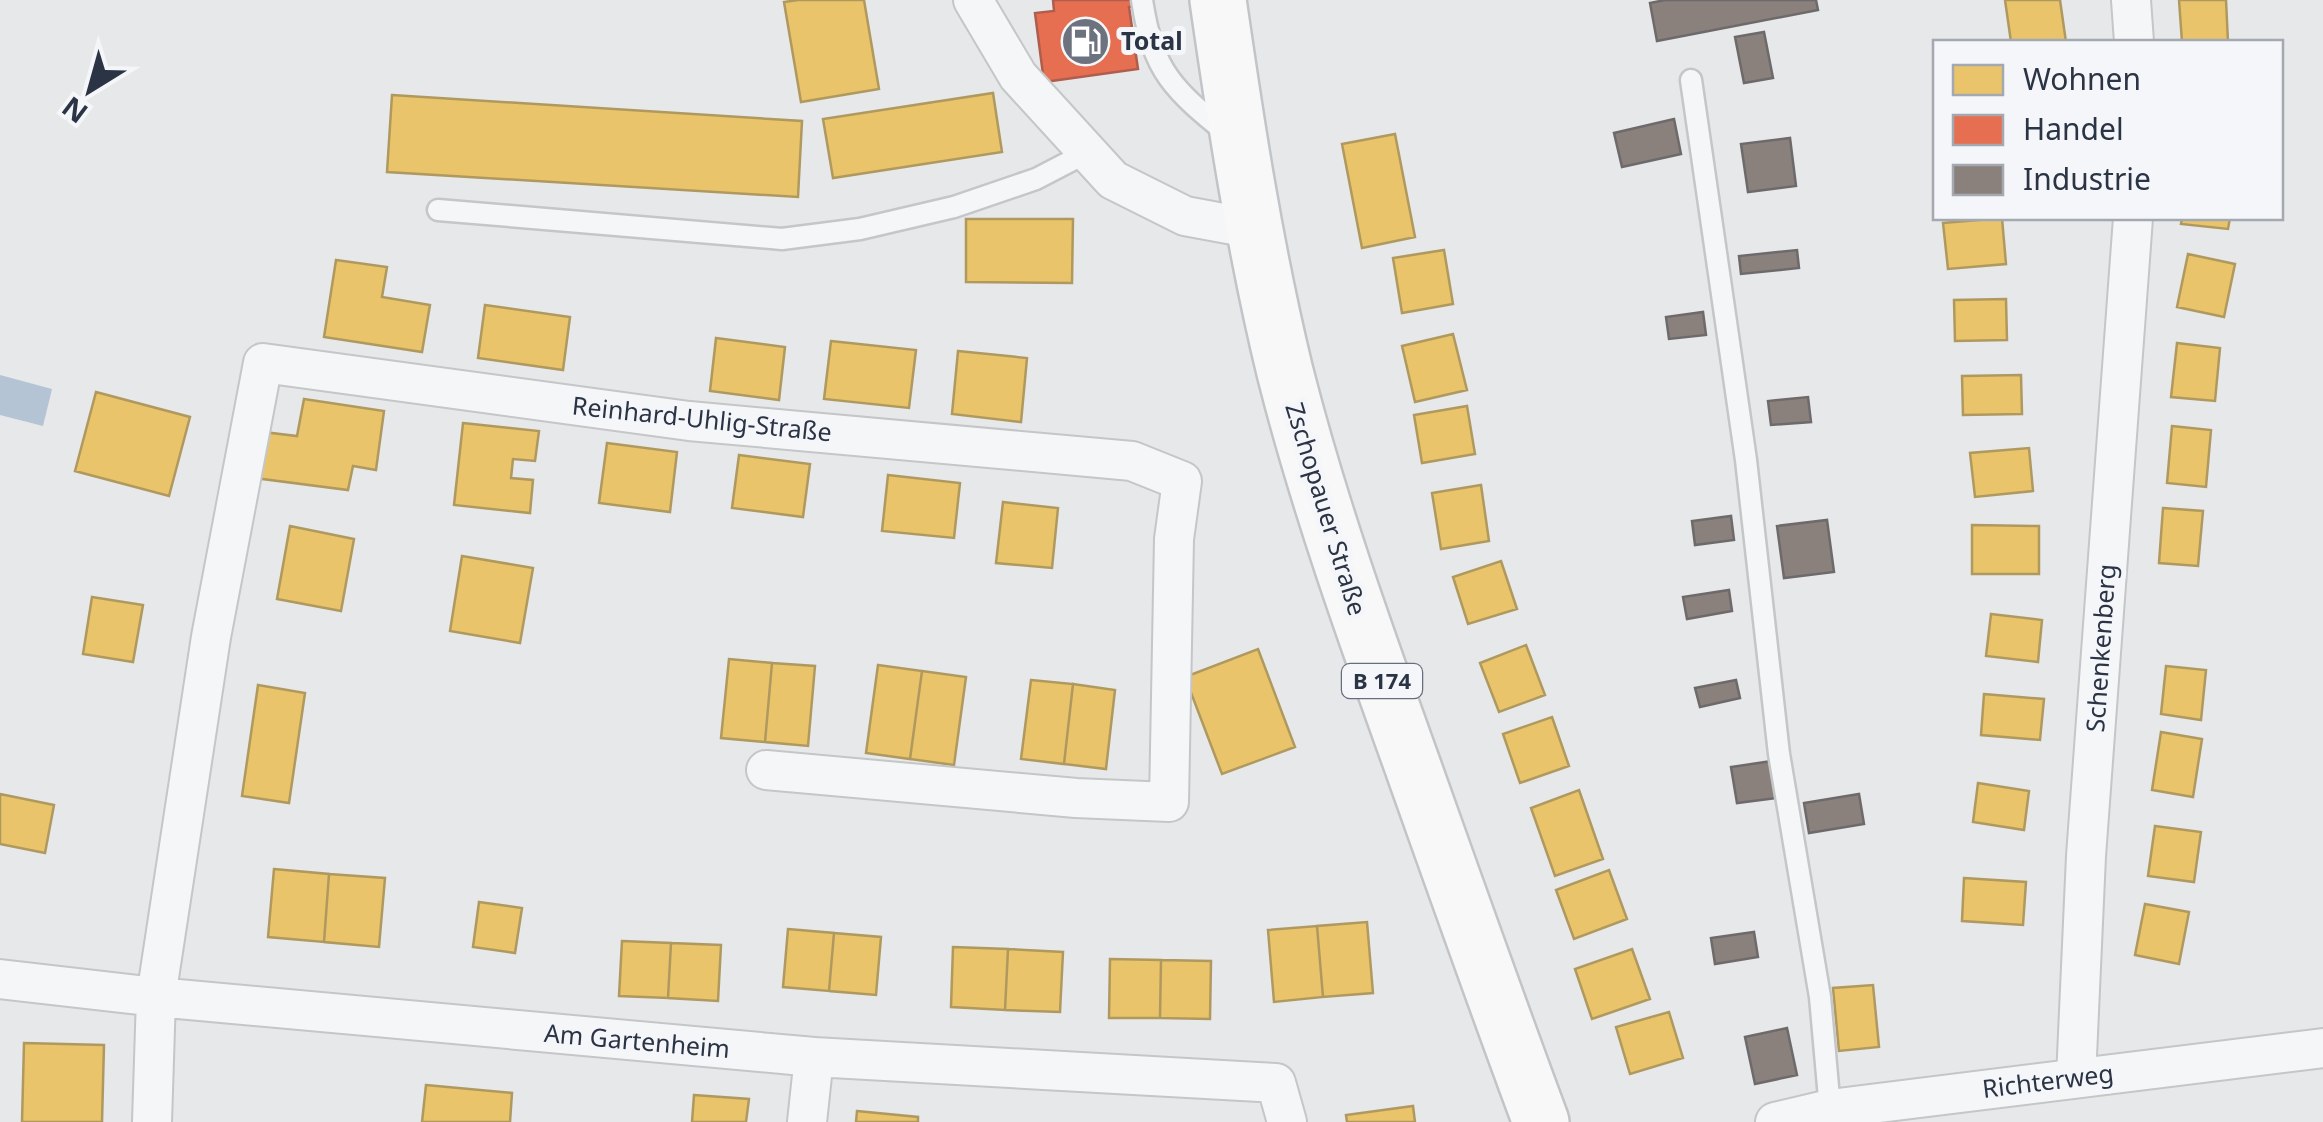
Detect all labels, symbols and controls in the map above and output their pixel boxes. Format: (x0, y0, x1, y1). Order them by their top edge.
fuel station icon: Total (1060, 15, 1112, 67)
place label: Total (1121, 23, 1183, 57)
north arrow (40, 40, 140, 140)
legend (1933, 40, 2283, 220)
text: Wohnen (2023, 58, 2141, 99)
text: N (54, 89, 95, 133)
text: Handel (2023, 108, 2124, 149)
text: Industrie (2023, 158, 2151, 199)
street label: Reinhard-Uhlig-Straße (571, 387, 834, 449)
street label: Zschopauer Straße (1278, 398, 1376, 619)
street label: Schenkenberg (2077, 563, 2123, 733)
road number: B 174 (1342, 664, 1422, 698)
street label: Am Gartenheim (543, 1015, 731, 1065)
street label: Richterweg (1980, 1055, 2115, 1105)

